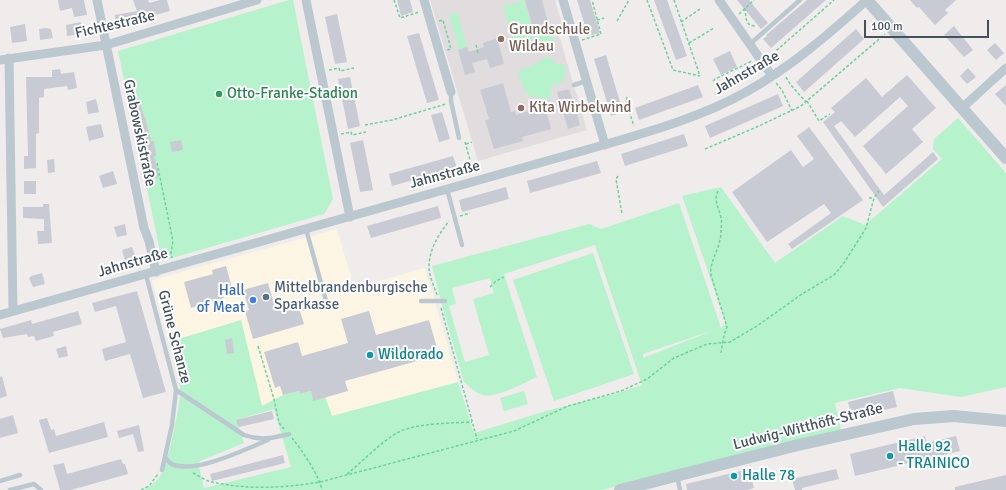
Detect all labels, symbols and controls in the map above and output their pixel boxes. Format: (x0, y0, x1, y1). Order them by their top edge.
street label: Fichtestraße (73, 7, 157, 43)
scale bar (866, 12, 991, 38)
text: 100 m (871, 19, 903, 34)
place label: Grundschule Wildau (509, 21, 590, 56)
marker: Grundschule Wildau (496, 34, 506, 44)
street label: Jahnstraße (711, 47, 783, 99)
street label: Grabowskistraße (119, 78, 159, 188)
place label: Otto-Franke-Stadion (227, 85, 358, 103)
marker: Otto-Franke-Stadion (214, 89, 224, 99)
place label: Kita Wirbelwind (529, 99, 631, 117)
marker: Kita Wirbelwind (516, 103, 526, 113)
street label: Jahnstraße (408, 157, 482, 193)
street label: Jahnstraße (96, 244, 170, 282)
place label: Mittelbrandenburgische Sparkasse (274, 279, 428, 314)
place label: Hall of Meat (197, 282, 245, 317)
street label: Grüne Schanze (154, 288, 194, 386)
marker: Mittelbrandenburgische Sparkasse (261, 292, 271, 302)
marker: Hall of Meat (248, 295, 258, 305)
place label: Wildorado (378, 346, 444, 364)
marker: Wildorado (365, 350, 375, 360)
street label: Ludwig-Witthöft-Straße (731, 400, 885, 454)
place label: Halle 92 - TRAINICO (898, 438, 970, 473)
marker: Halle 92 - TRAINICO (885, 451, 895, 461)
place label: Halle 78 (742, 467, 795, 485)
marker: Halle 78 (729, 471, 739, 481)

